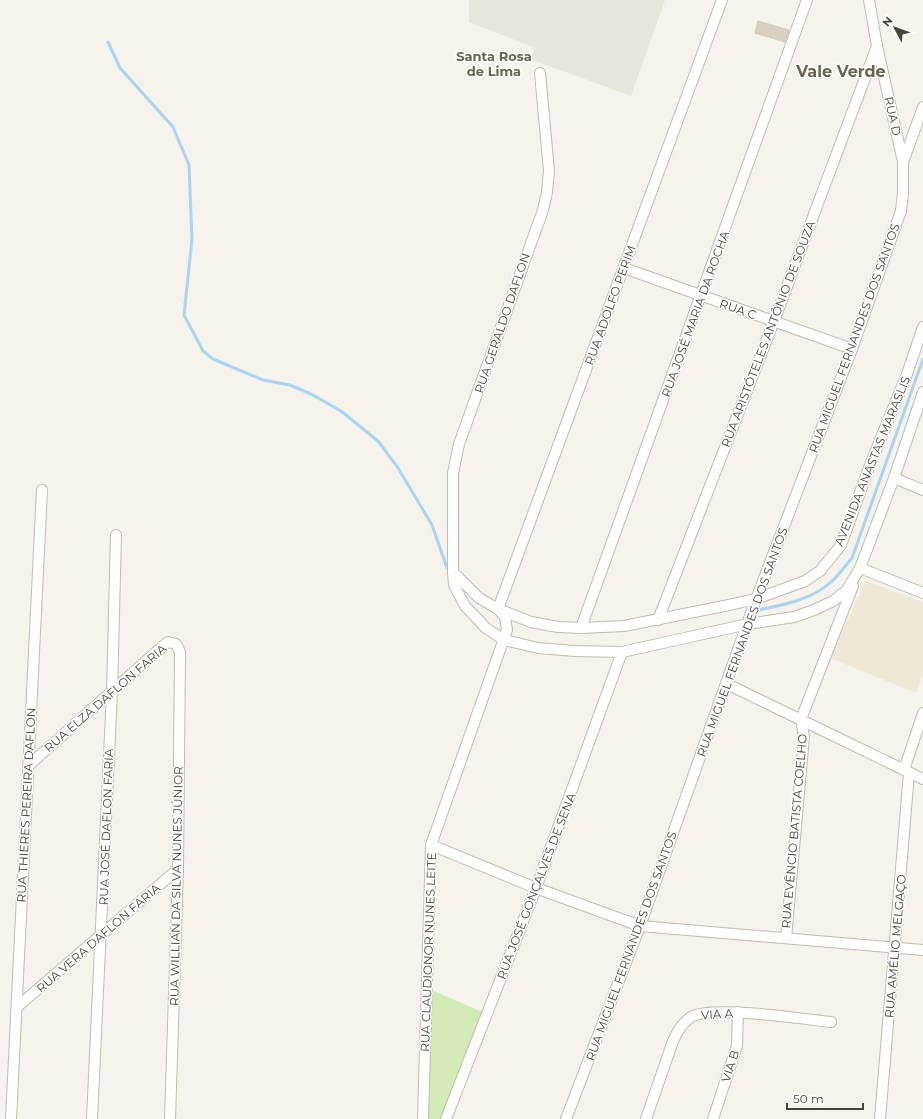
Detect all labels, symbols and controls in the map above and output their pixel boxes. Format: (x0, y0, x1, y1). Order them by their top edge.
north arrow (875, 8, 915, 48)
text: N (879, 13, 896, 29)
district label: Santa Rosa de Lima (456, 48, 532, 79)
district label: Vale Verde (795, 62, 886, 81)
street label: RUA D (881, 95, 905, 137)
street label: RUA ARISTÓTELES ANTÔNIO DE SOUZA (718, 218, 818, 449)
street label: RUA MIGUEL FERNANDES DOS SANTOS (805, 221, 903, 455)
street label: RUA JOSÉ MARIA DA ROCHA (658, 229, 732, 399)
street label: RUA ADOLFO PERIM (581, 243, 639, 367)
street label: RUA GERALDO DAFLON (471, 251, 533, 395)
street label: RUA C (717, 296, 759, 322)
street label: AVENIDA ANASTAS MARASLIS (831, 374, 913, 548)
street label: RUA MIGUEL FERNANDES DOS SANTOS (693, 525, 791, 759)
street label: RUA ELZA DAFLON FARIA (41, 641, 169, 755)
street label: RUA THIERES PEREIRA DAFLON (13, 707, 39, 903)
street label: RUA EVÊNCIO BATISTA COELHO (778, 733, 810, 929)
street label: RUA JOSÉ DAFLON FARIA (96, 748, 116, 906)
street label: RUA WILLIAN DA SILVA NUNES JÚNIOR (166, 766, 186, 1006)
street label: RUA JOSÉ GONÇALVES DE SENA (493, 790, 579, 981)
street label: RUA MIGUEL FERNANDES DOS SANTOS (582, 829, 680, 1063)
street label: RUA CLAUDIONOR NUNES LEITE (417, 852, 439, 1052)
street label: RUA AMÉLIO MELGAÇO (881, 874, 909, 1018)
street label: RUA VERA DAFLON FARIA (33, 880, 163, 996)
street label: VIA A (700, 1005, 734, 1023)
street label: VIA B (718, 1048, 742, 1084)
scale bar (787, 1085, 863, 1111)
text: 50 m (793, 1091, 824, 1106)

